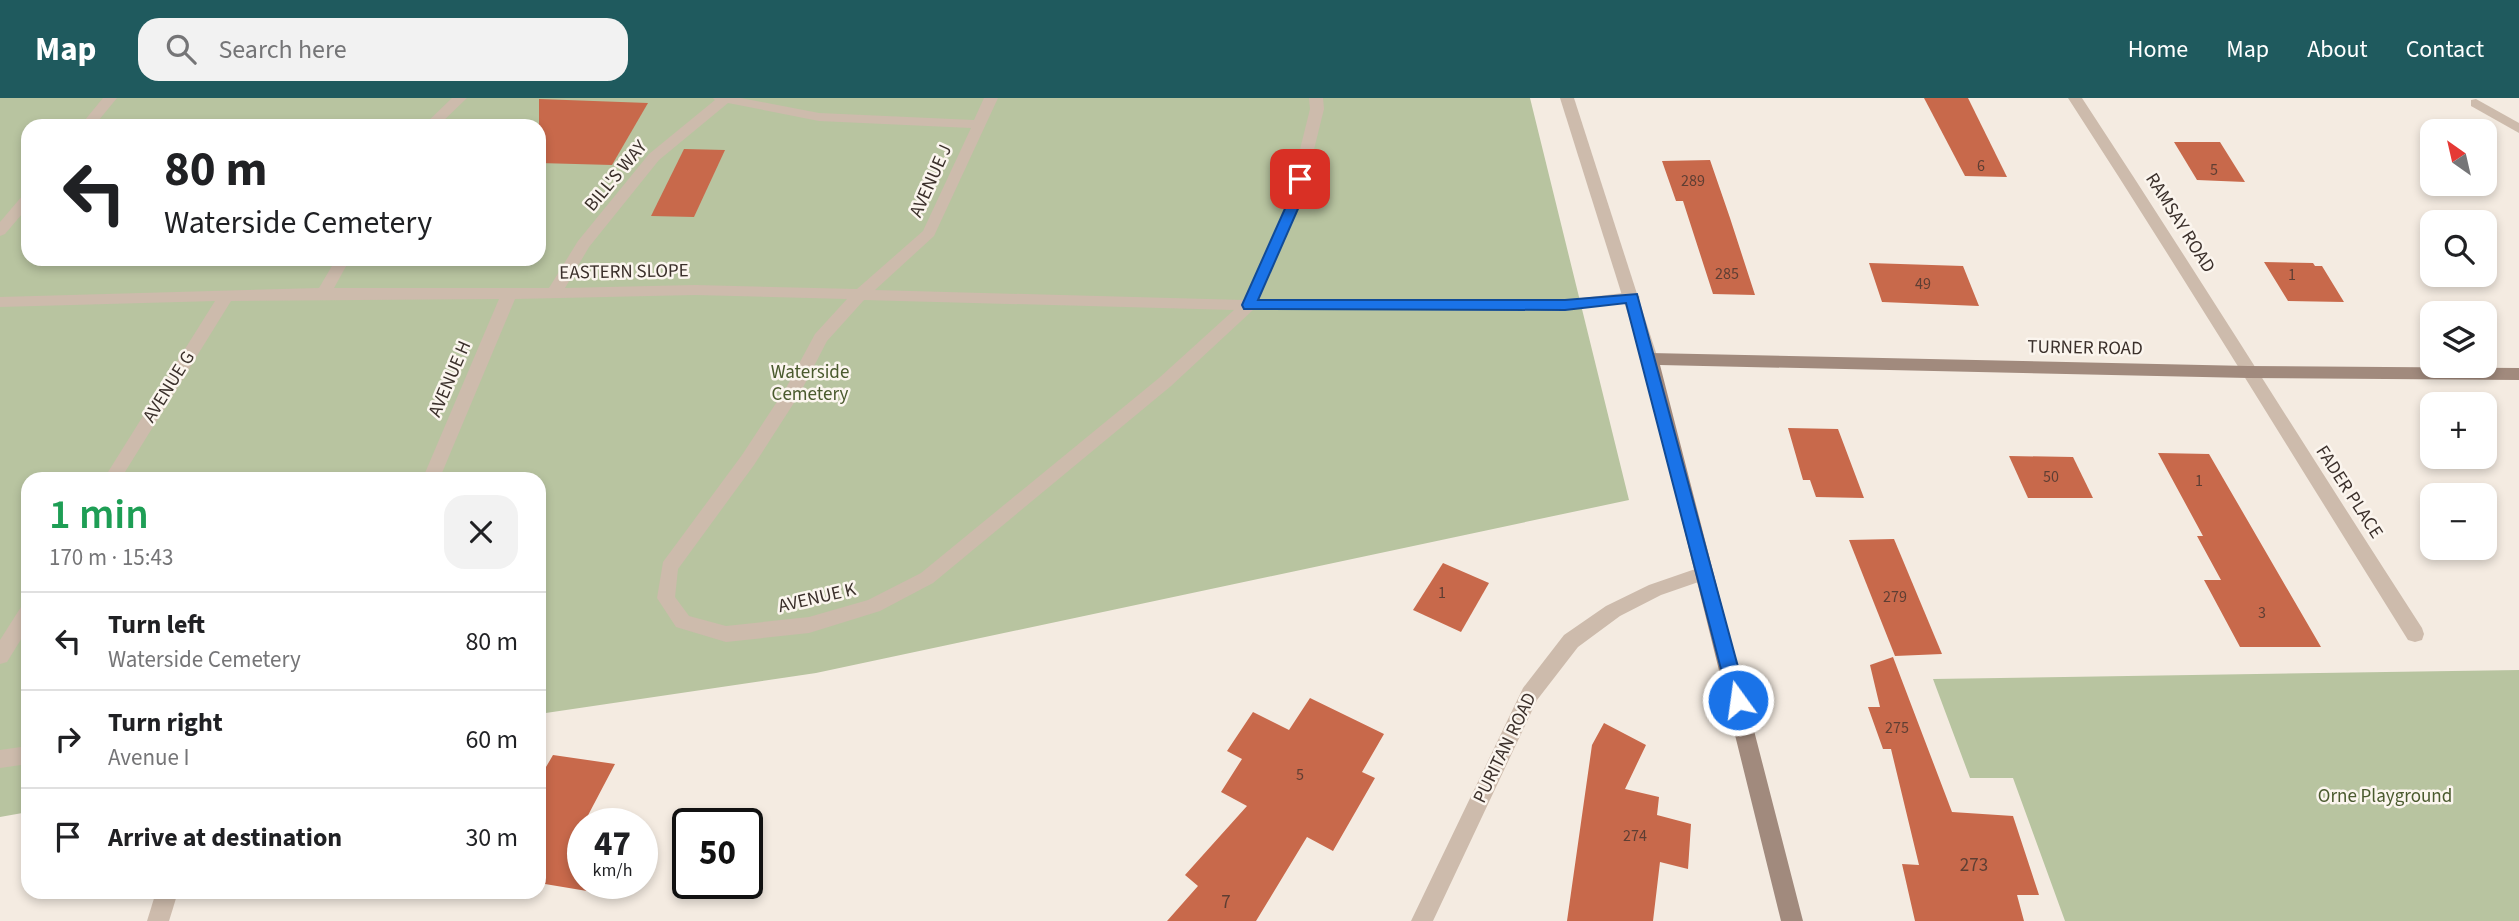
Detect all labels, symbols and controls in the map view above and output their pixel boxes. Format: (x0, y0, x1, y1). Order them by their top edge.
search box (138, 18, 628, 81)
text: Map (35, 26, 96, 73)
icon: search (162, 30, 200, 68)
text: Search here (218, 31, 347, 68)
text: Home (2128, 32, 2188, 67)
text: Map (2226, 32, 2269, 67)
text: About (2307, 32, 2368, 67)
text: Contact (2406, 32, 2484, 67)
north arrow (2420, 119, 2497, 196)
map controls (2420, 119, 2497, 560)
street label: BILL'S WAY (578, 134, 654, 217)
text: 80 m (164, 135, 268, 205)
street label: AVENUE J (903, 140, 959, 222)
icon: left (49, 147, 140, 238)
pin (1270, 149, 1330, 209)
house number: 6 (1977, 155, 1985, 177)
house number: 5 (2210, 159, 2218, 181)
icon: arrive (1281, 160, 1319, 198)
street label: RAMSAY ROAD (2139, 168, 2221, 278)
house number: 289 (1681, 170, 1705, 192)
text: Waterside Cemetery (164, 200, 432, 246)
button: search (2420, 210, 2497, 287)
street label: EASTERN SLOPE (559, 257, 689, 287)
house number: 285 (1715, 263, 1739, 285)
house number: 1 (2288, 264, 2296, 286)
house number: 49 (1915, 273, 1931, 295)
button: layers (2420, 301, 2497, 378)
street label: TURNER ROAD (2027, 333, 2143, 363)
street label: AVENUE H (422, 337, 478, 421)
street label: AVENUE G (136, 346, 202, 428)
park label: Waterside Cemetery (771, 359, 849, 408)
button: + (2420, 392, 2497, 469)
street label: FADER PLACE (2309, 440, 2389, 544)
house number: 50 (2043, 466, 2059, 488)
house number: 1 (2195, 470, 2203, 492)
button: − (2420, 483, 2497, 560)
text: 1 min (49, 485, 149, 545)
button: close (444, 495, 518, 569)
text: 170 m · 15:43 (49, 541, 173, 574)
street label: AVENUE K (775, 576, 859, 620)
house number: 1 (1438, 582, 1446, 604)
house number: 279 (1883, 586, 1907, 608)
house number: 3 (2258, 602, 2266, 624)
text: Turn left (108, 606, 205, 643)
icon: left (49, 622, 87, 660)
text: 80 m (465, 623, 518, 660)
text: Waterside Cemetery (108, 643, 301, 676)
position arrow (1701, 663, 1775, 737)
street label: PURITAN ROAD (1467, 688, 1543, 808)
text: Turn right (108, 704, 223, 741)
house number: 275 (1885, 717, 1909, 739)
icon: right (49, 720, 87, 758)
text: 60 m (465, 721, 518, 758)
text: Avenue I (108, 741, 190, 774)
house number: 5 (1296, 764, 1304, 786)
park label: Orne Playground (2318, 783, 2452, 810)
speed limit sign: 50 (672, 808, 763, 899)
icon: arrive (49, 818, 87, 856)
text: Arrive at destination (108, 819, 342, 856)
text: 30 m (465, 819, 518, 856)
text: 47 (594, 819, 631, 869)
house number: 274 (1623, 825, 1647, 847)
house number: 273 (1960, 852, 1988, 879)
text: km/h (593, 858, 632, 883)
house number: 7 (1221, 889, 1231, 916)

